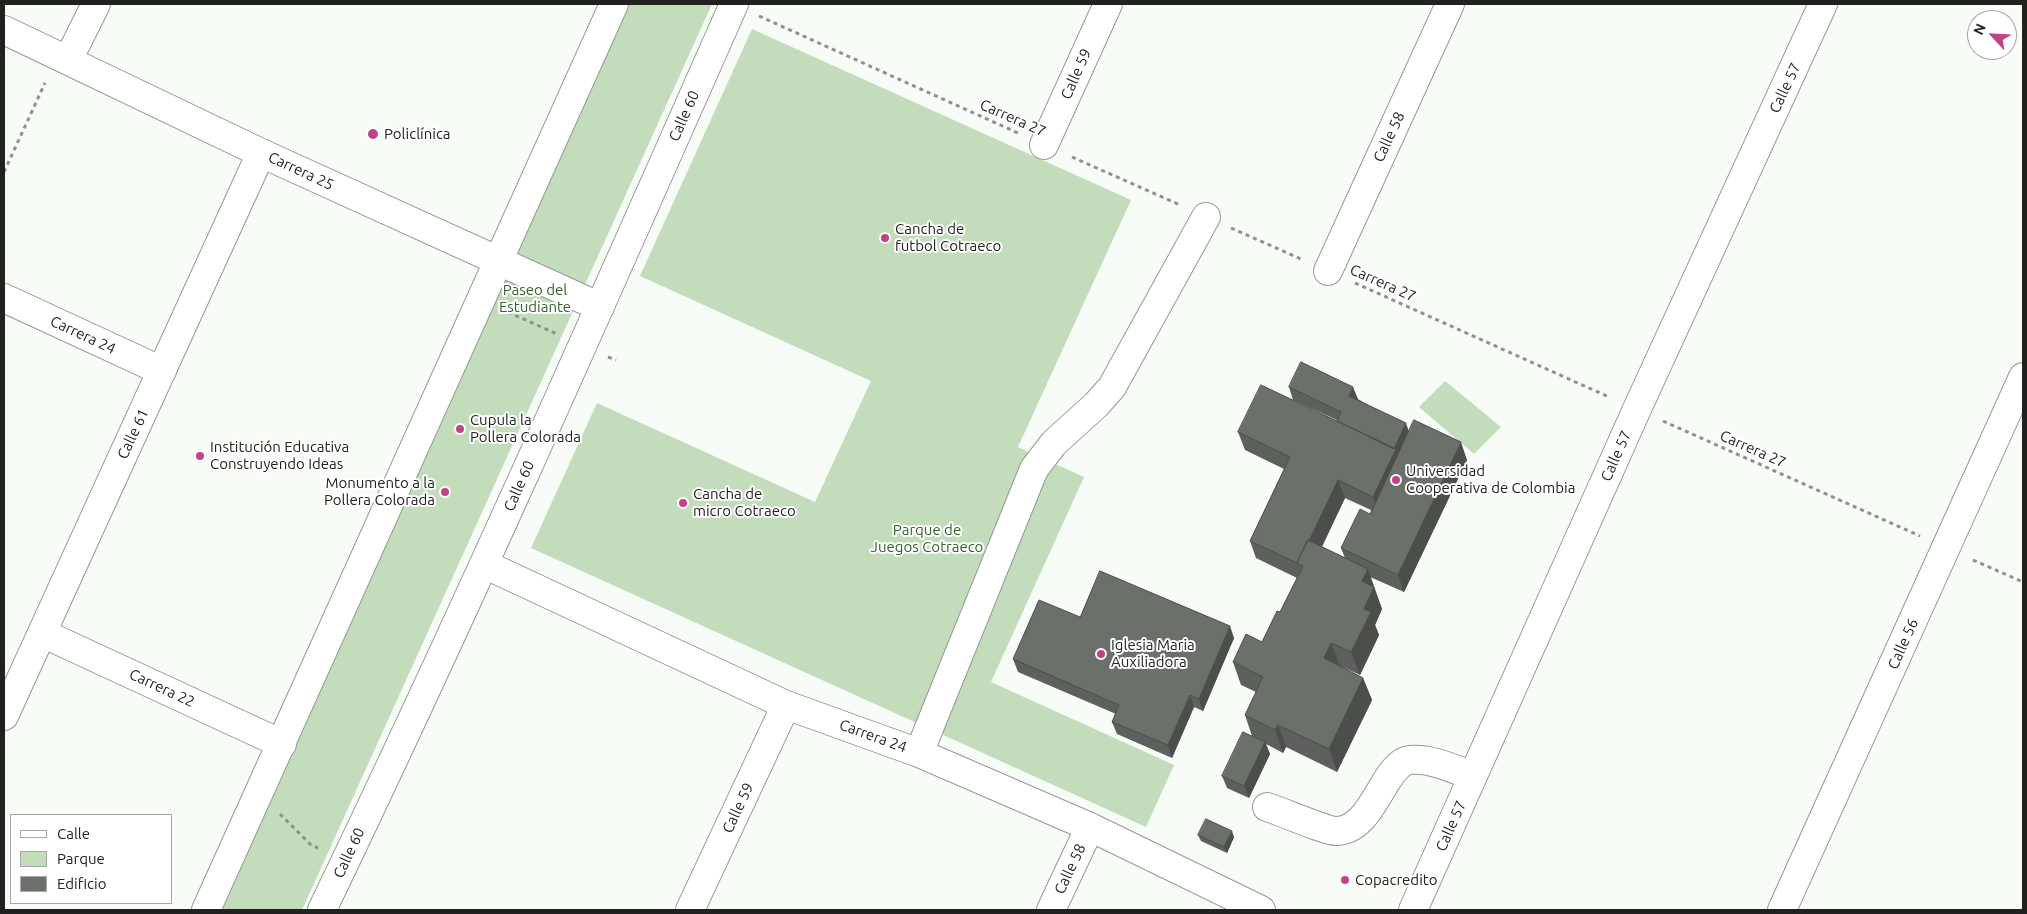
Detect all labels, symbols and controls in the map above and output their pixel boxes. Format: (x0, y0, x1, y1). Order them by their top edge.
north arrow (1967, 10, 2017, 60)
text: N (1970, 21, 1989, 37)
street label: Calle 59 (1057, 46, 1095, 102)
street label: Calle 57 (1766, 60, 1804, 116)
street label: Calle 60 (665, 88, 703, 144)
street label: Carrera 27 (977, 95, 1049, 141)
street label: Calle 58 (1370, 109, 1408, 165)
place label: Policlínica (384, 125, 451, 143)
marker: Policlínica (366, 127, 380, 141)
street label: Carrera 25 (265, 148, 337, 194)
place label: Cancha de futbol Cotraeco (895, 220, 1001, 255)
marker: Cancha de futbol Cotraeco (879, 232, 891, 244)
street label: Carrera 27 (1347, 260, 1419, 306)
park label: Paseo del Estudiante (499, 281, 571, 316)
street label: Carrera 24 (47, 312, 119, 358)
street label: Calle 61 (114, 406, 152, 462)
place label: Cupula la Pollera Colorada (470, 411, 581, 446)
marker: Cupula la Pollera Colorada (454, 423, 466, 435)
street label: Carrera 27 (1717, 426, 1789, 472)
street label: Calle 57 (1597, 428, 1635, 484)
place label: Institución Educativa Construyendo Ideas (210, 438, 349, 473)
marker: Institución Educativa Construyendo Ideas (194, 450, 206, 462)
street label: Calle 60 (500, 458, 538, 514)
place label: Universidad Cooperativa de Colombia (1406, 462, 1575, 497)
place label: Monumento a la Pollera Colorada (324, 474, 435, 509)
marker: Universidad Cooperativa de Colombia (1390, 474, 1402, 486)
place label: Cancha de micro Cotraeco (693, 485, 796, 520)
marker: Monumento a la Pollera Colorada (439, 486, 451, 498)
marker: Cancha de micro Cotraeco (677, 497, 689, 509)
park label: Parque de Juegos Cotraeco (871, 521, 983, 556)
street label: Calle 56 (1884, 616, 1922, 672)
place label: Iglesia Maria Auxiliadora (1111, 636, 1195, 671)
marker: Iglesia Maria Auxiliadora (1095, 648, 1107, 660)
street label: Carrera 22 (126, 665, 198, 711)
street label: Carrera 24 (837, 716, 909, 756)
street label: Calle 59 (719, 780, 757, 836)
street label: Calle 57 (1432, 798, 1470, 854)
legend (10, 814, 172, 904)
text: Calle (57, 825, 90, 842)
street label: Calle 60 (330, 825, 368, 881)
street label: Calle 58 (1051, 841, 1089, 897)
text: Parque (57, 850, 105, 867)
place label: Copacredito (1355, 871, 1437, 889)
marker: Copacredito (1339, 874, 1351, 886)
text: Edificio (57, 875, 106, 892)

